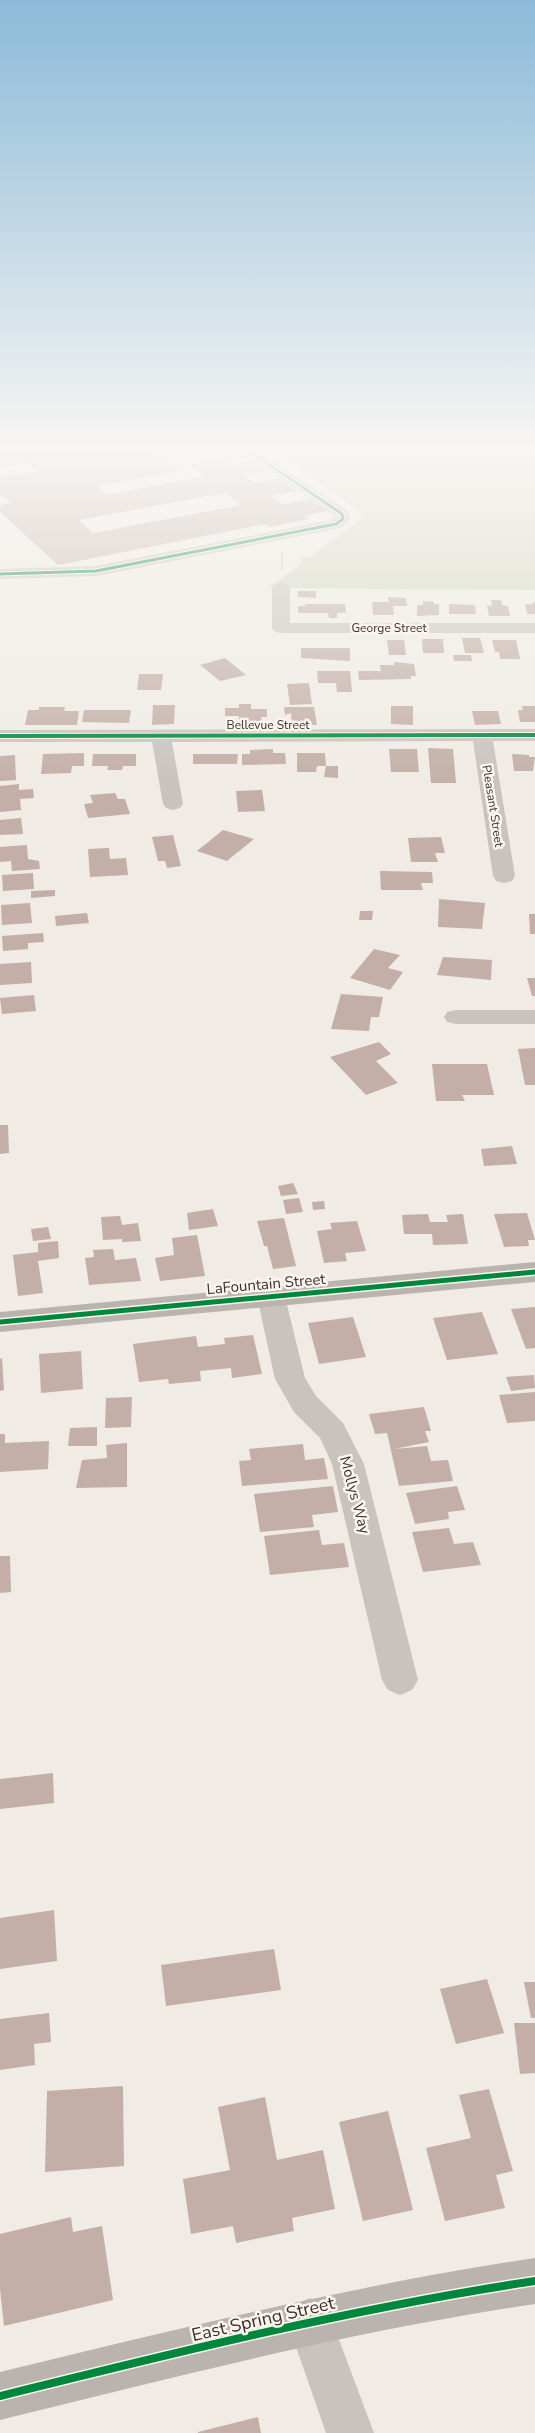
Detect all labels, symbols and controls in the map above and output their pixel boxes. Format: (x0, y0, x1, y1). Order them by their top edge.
street label: George Street (351, 620, 427, 636)
street label: Bellevue Street (227, 717, 310, 733)
street label: Pleasant Street (479, 764, 508, 849)
street label: LaFountain Street (206, 1269, 327, 1299)
street label: Mollys Way (335, 1454, 375, 1536)
street label: East Spring Street (189, 2291, 338, 2347)

